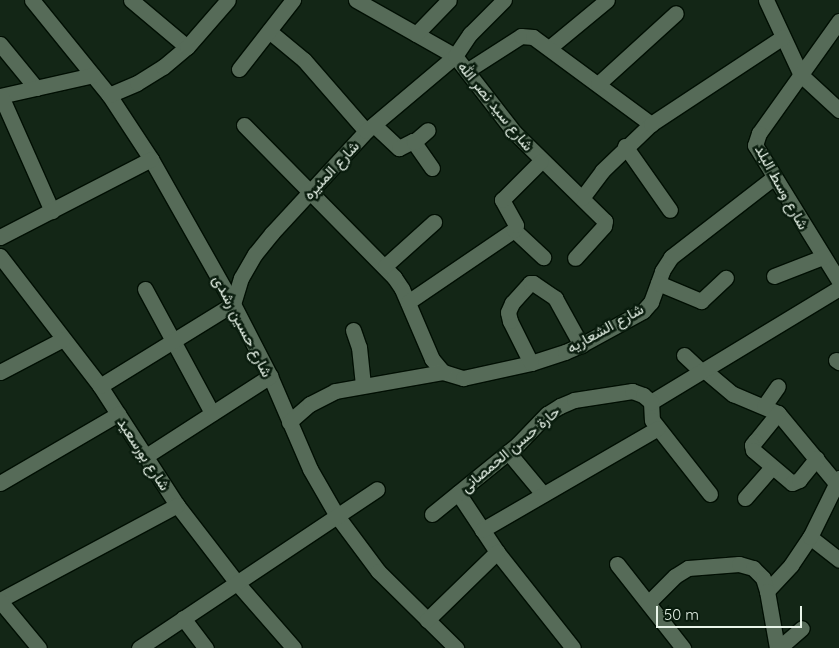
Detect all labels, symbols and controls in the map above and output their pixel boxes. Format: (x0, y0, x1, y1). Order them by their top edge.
street label: شارع سيد نصر الله (455, 58, 537, 154)
street label: شارع المنيره (299, 137, 363, 203)
street label: شارع وسط البلد (751, 142, 813, 232)
street label: شارع حسين رشدى (210, 272, 276, 380)
street label: شارع الشعاريه (564, 300, 646, 356)
street label: حارة حسن الحمصانى (457, 402, 563, 496)
street label: شارع بورسعيد (114, 414, 174, 494)
scale bar (659, 596, 805, 628)
text: 50 m (664, 605, 699, 624)

